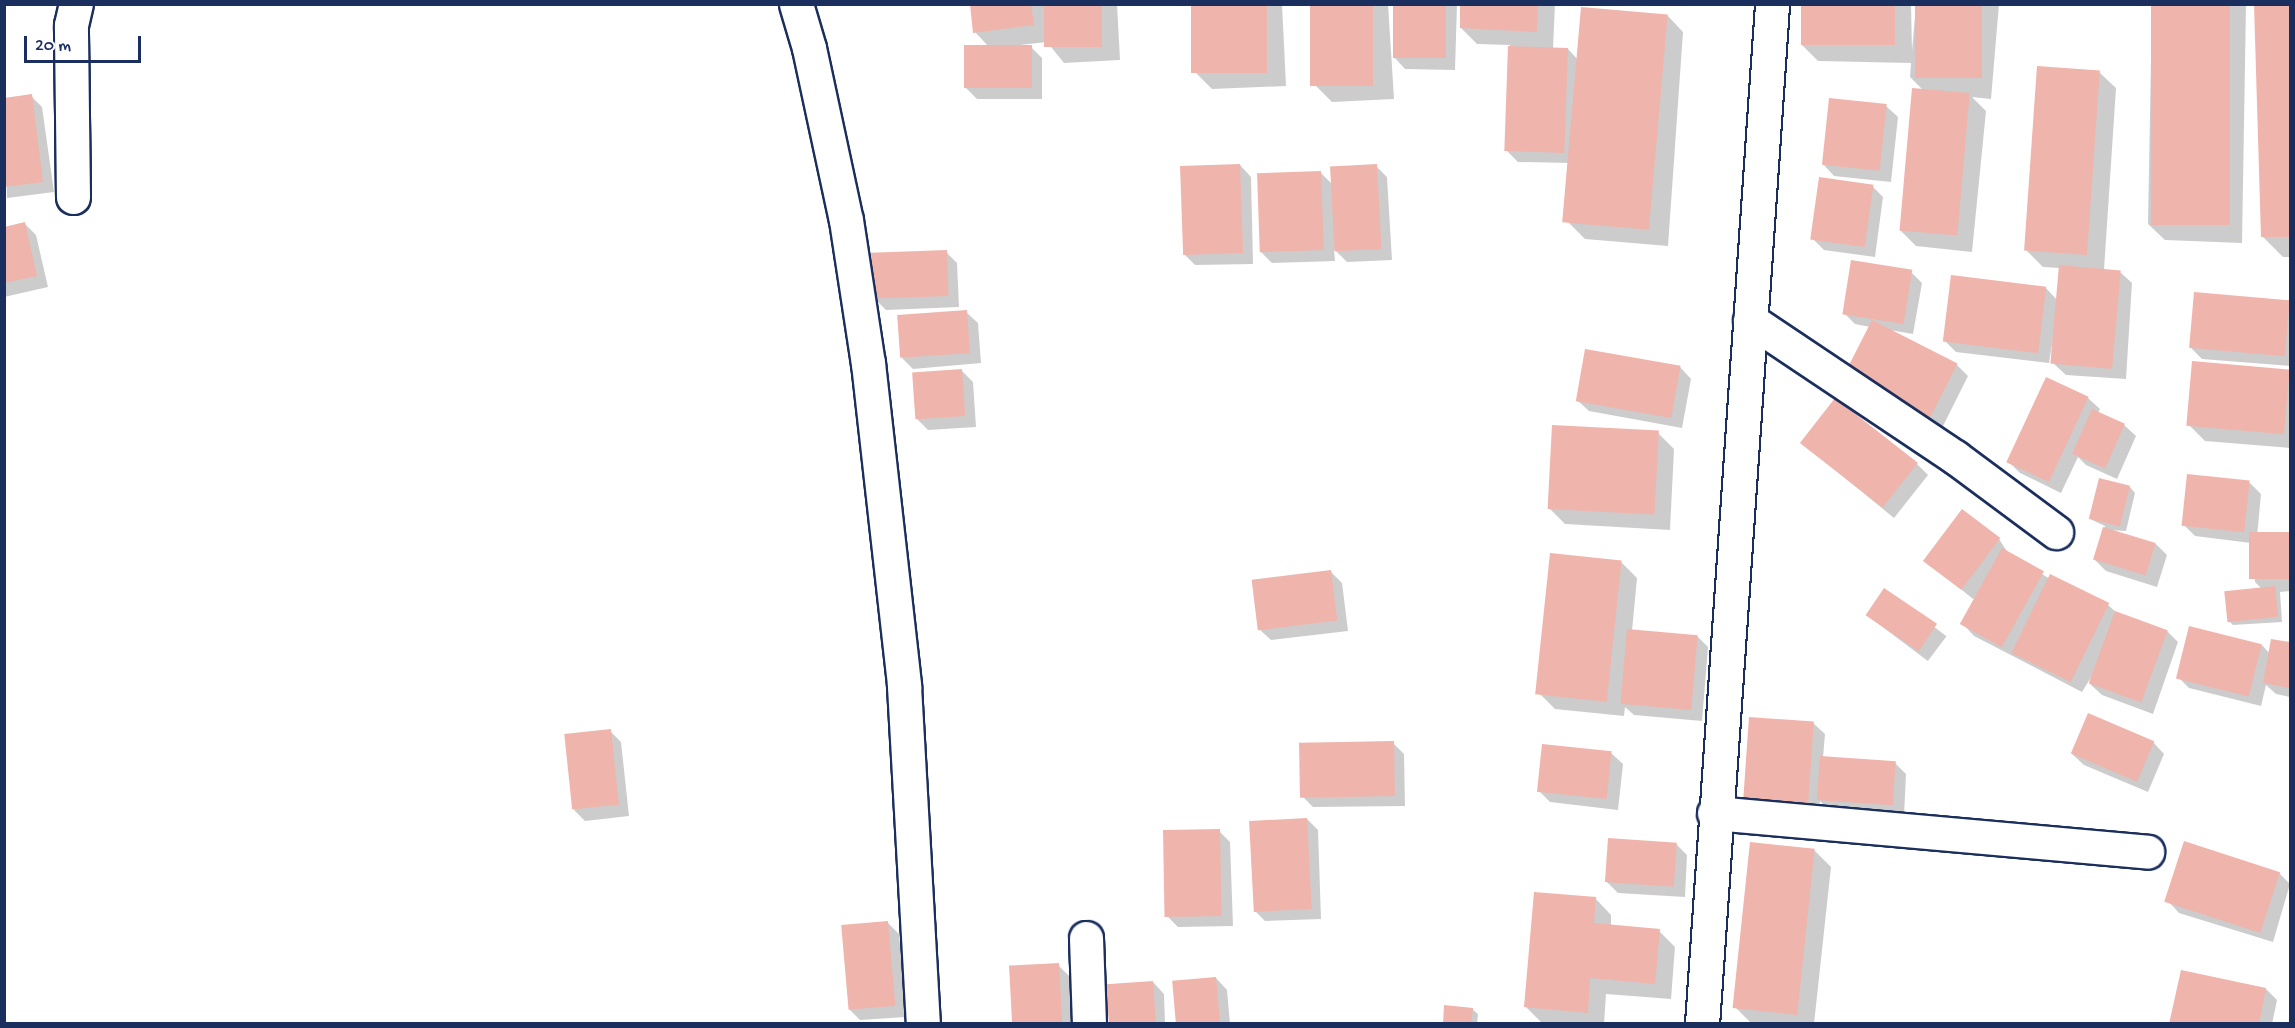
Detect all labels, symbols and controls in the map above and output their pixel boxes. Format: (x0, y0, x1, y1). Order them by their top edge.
scale bar (27, 24, 144, 62)
text: 20 m (35, 36, 71, 57)

